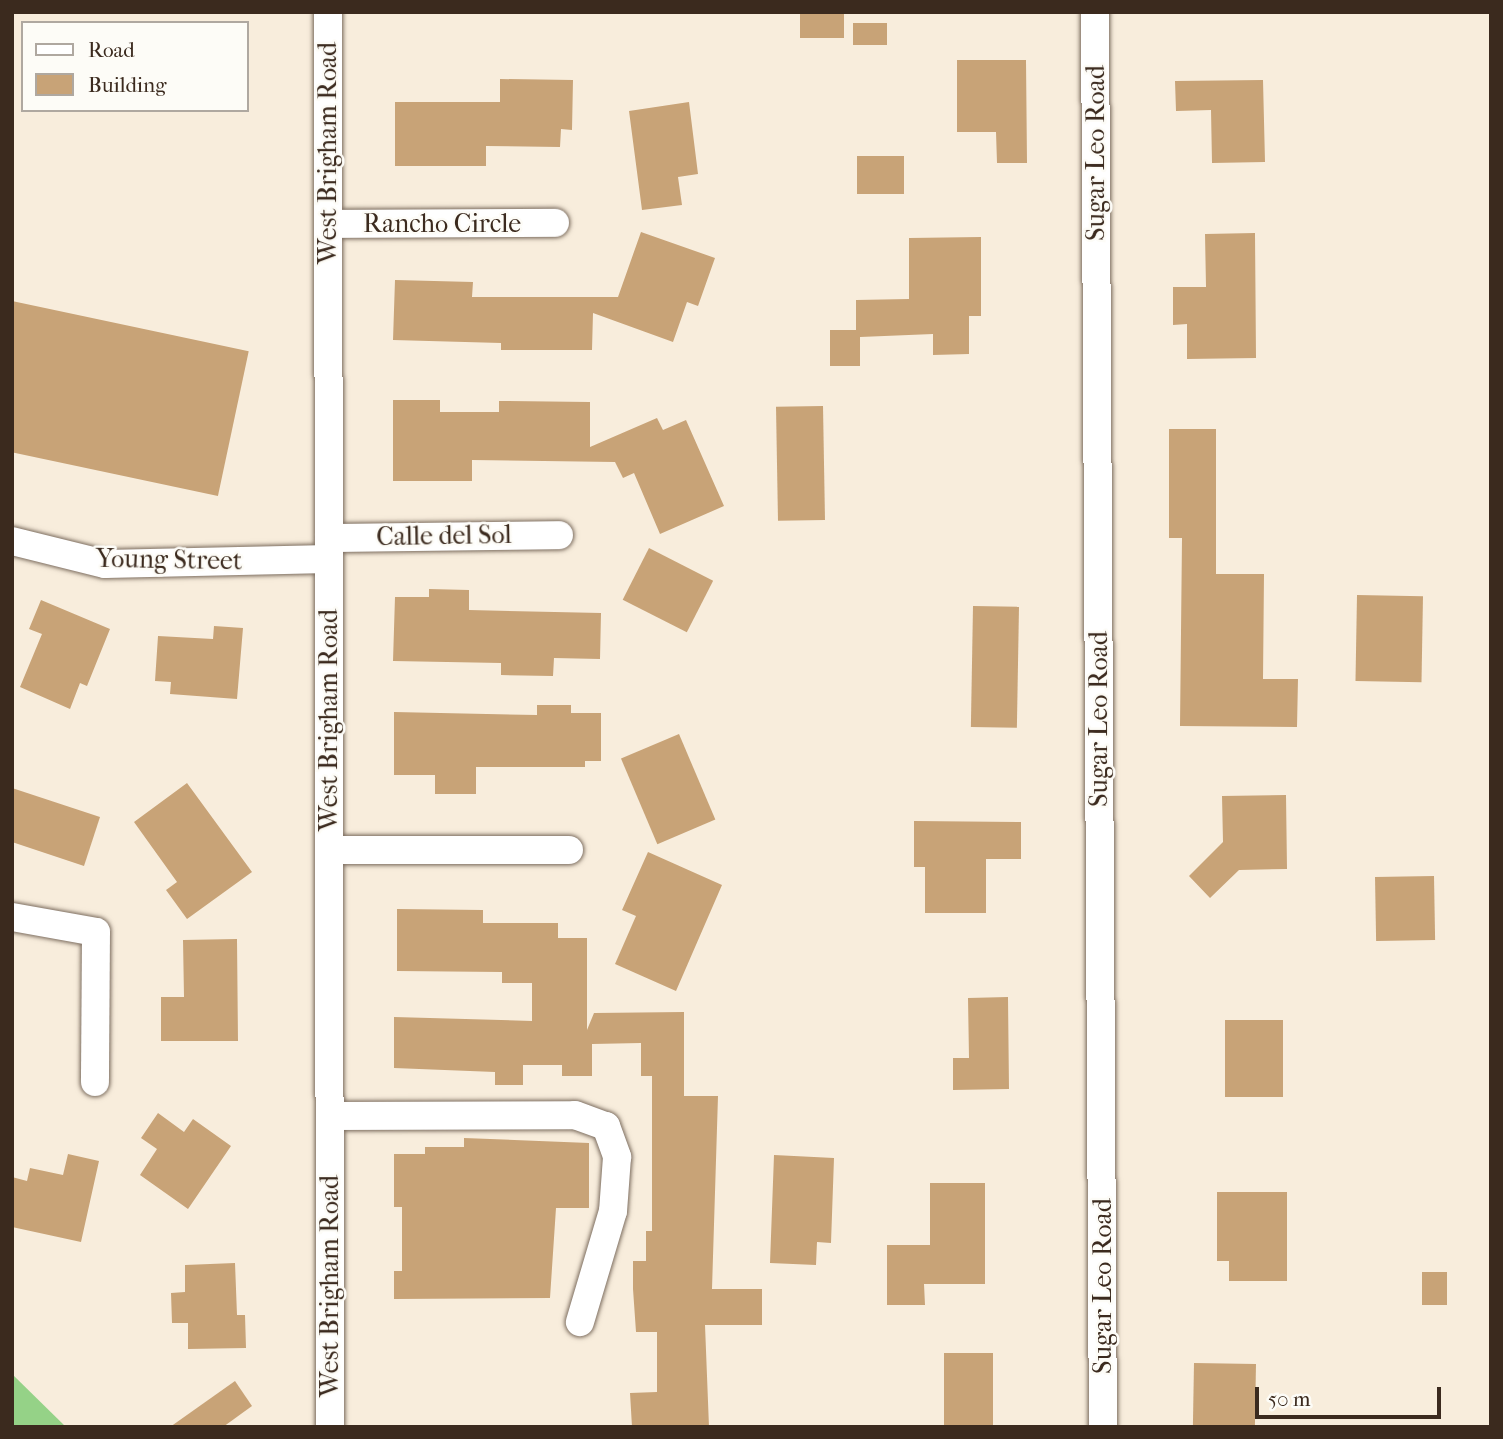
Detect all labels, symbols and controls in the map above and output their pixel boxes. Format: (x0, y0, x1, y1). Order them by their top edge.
legend (21, 21, 248, 112)
text: Road (88, 38, 135, 62)
street label: West Brigham Road (312, 42, 344, 264)
street label: Sugar Leo Road (1080, 65, 1112, 241)
text: Building (88, 73, 166, 97)
street label: Rancho Circle (363, 208, 521, 240)
street label: Calle del Sol (376, 519, 512, 553)
street label: Young Street (96, 543, 242, 577)
street label: West Brigham Road (313, 609, 345, 831)
street label: Sugar Leo Road (1083, 631, 1115, 807)
street label: West Brigham Road (314, 1175, 346, 1397)
street label: Sugar Leo Road (1087, 1198, 1119, 1374)
scale bar (1258, 1372, 1444, 1416)
text: 50 m (1268, 1387, 1311, 1411)

